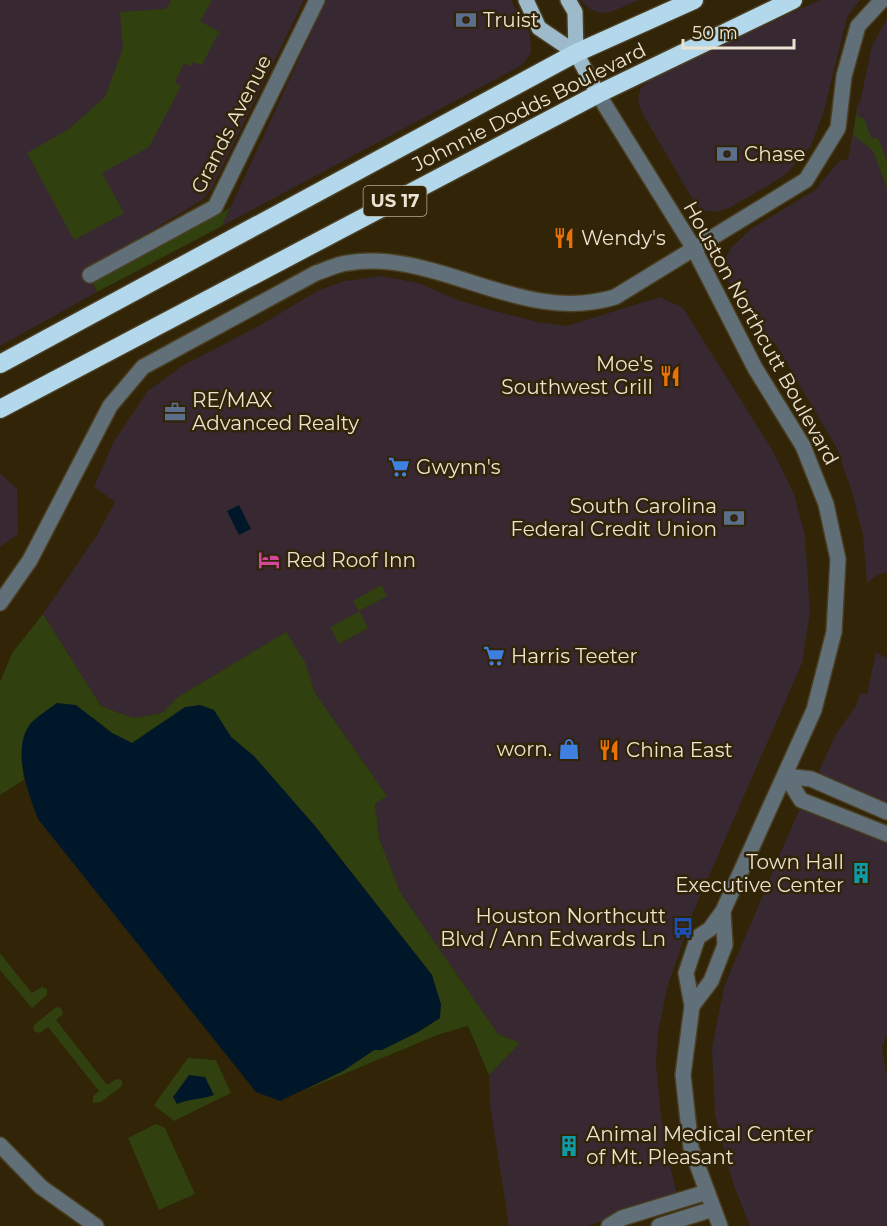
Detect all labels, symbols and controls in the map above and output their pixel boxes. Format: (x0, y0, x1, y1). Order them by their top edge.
bank icon: Truist (454, 8, 478, 32)
place label: Truist (483, 8, 539, 32)
scale bar (683, 12, 794, 50)
text: 50 m (692, 22, 738, 44)
street label: Johnnie Dodds Boulevard (407, 38, 650, 177)
street label: Grands Avenue (186, 51, 276, 197)
bank icon: Chase (715, 142, 739, 166)
place label: Chase (744, 142, 805, 166)
road number: US 17 (364, 186, 426, 216)
street label: Houston Northcutt Boulevard (678, 197, 844, 469)
restaurant icon: Wendy's (552, 226, 576, 250)
place label: Wendy's (581, 226, 666, 250)
place label: Moe's Southwest Grill (501, 352, 653, 399)
restaurant icon: Moe's Southwest Grill (658, 364, 682, 388)
place label: RE/MAX Advanced Realty (192, 388, 359, 435)
office icon: RE/MAX Advanced Realty (163, 400, 187, 424)
supermarket icon: Gwynn's (387, 455, 411, 479)
place label: Gwynn's (416, 455, 501, 479)
place label: South Carolina Federal Credit Union (510, 494, 717, 541)
bank icon: South Carolina Federal Credit Union (722, 506, 746, 530)
hotel icon: Red Roof Inn (257, 548, 281, 572)
place label: Red Roof Inn (286, 548, 416, 572)
supermarket icon: Harris Teeter (482, 644, 506, 668)
place label: Harris Teeter (511, 644, 638, 668)
place label: worn. (497, 737, 552, 761)
shop icon: worn. (557, 737, 581, 761)
restaurant icon: China East (597, 738, 621, 762)
place label: China East (626, 738, 733, 762)
place label: Town Hall Executive Center (675, 850, 844, 897)
building icon: Town Hall Executive Center (849, 861, 873, 885)
place label: Houston Northcutt Blvd / Ann Edwards Ln (440, 904, 666, 951)
bus stop icon: Houston Northcutt Blvd / Ann Edwards Ln (671, 916, 695, 940)
place label: Animal Medical Center of Mt. Pleasant (586, 1122, 814, 1169)
building icon: Animal Medical Center of Mt. Pleasant (557, 1134, 581, 1158)

